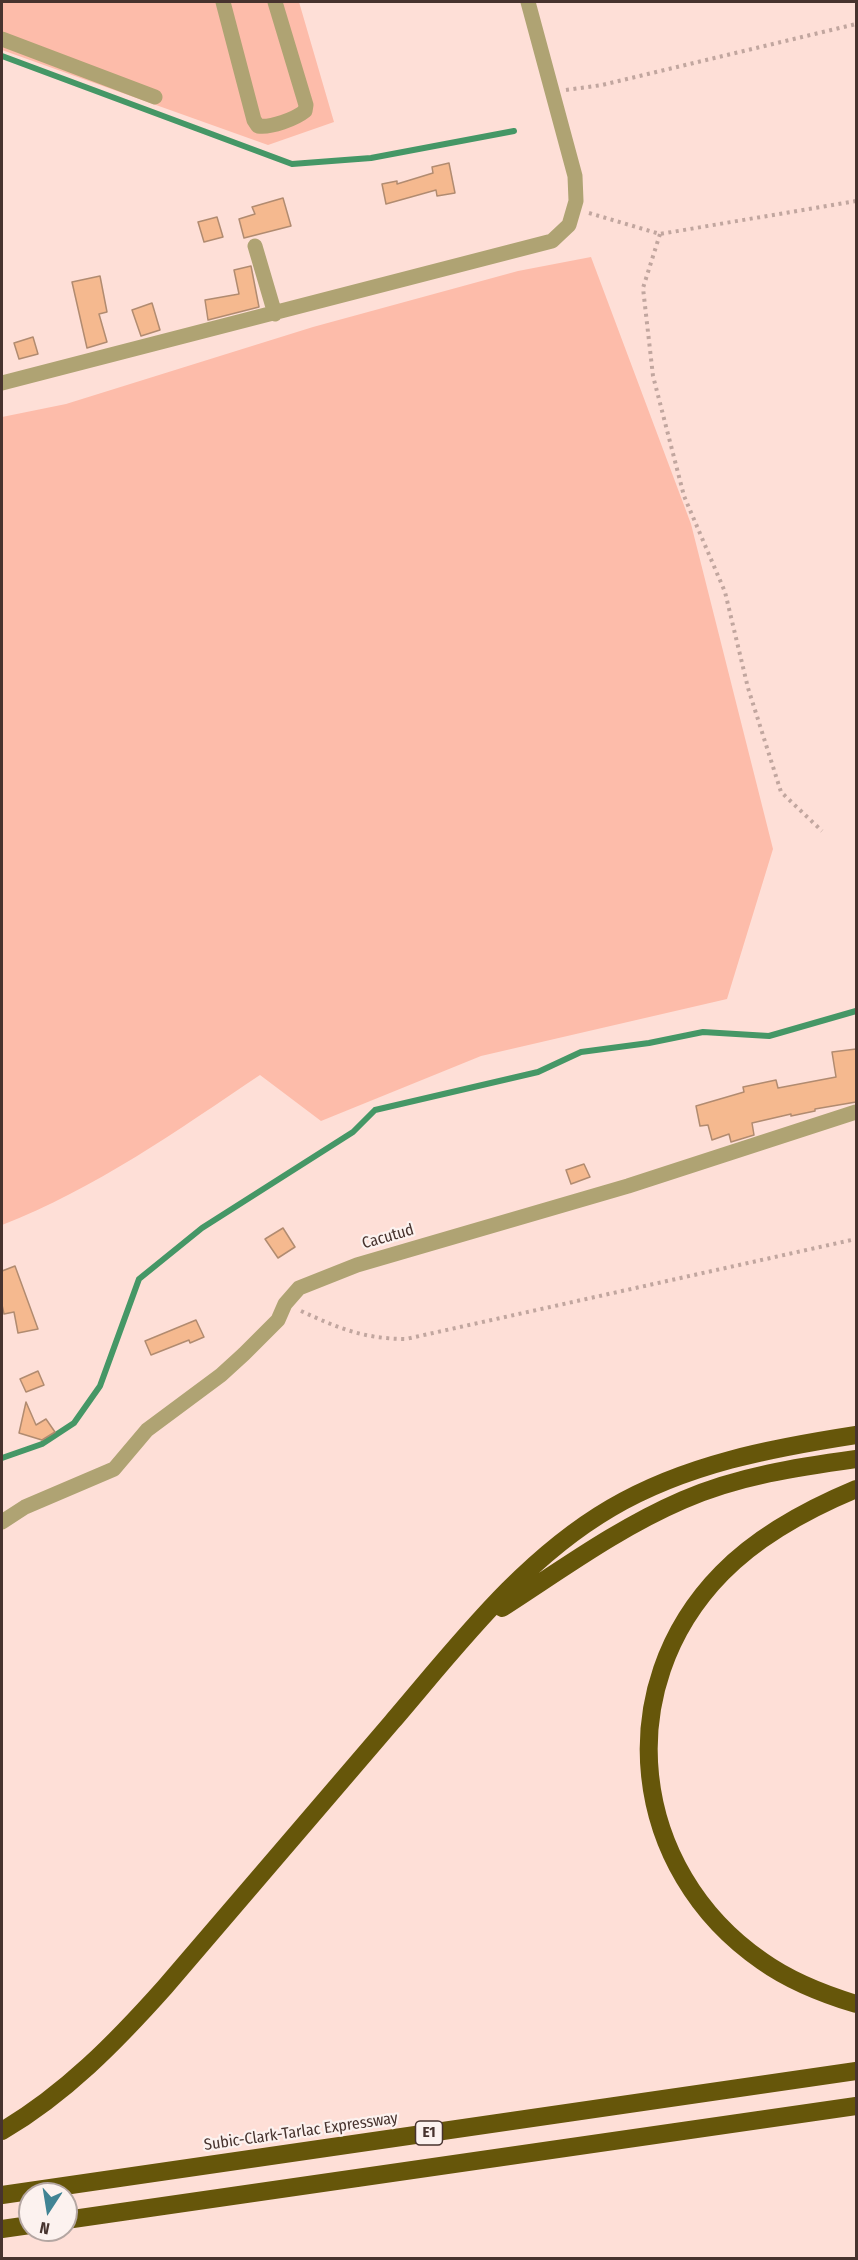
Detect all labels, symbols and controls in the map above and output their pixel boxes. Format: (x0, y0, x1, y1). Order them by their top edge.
street label: Cacutud (360, 1220, 416, 1254)
street label: Subic-Clark-Tarlac Expressway (203, 2109, 399, 2155)
road number: E1 (416, 2121, 442, 2145)
north arrow (18, 2182, 78, 2242)
text: N (38, 2218, 51, 2238)

